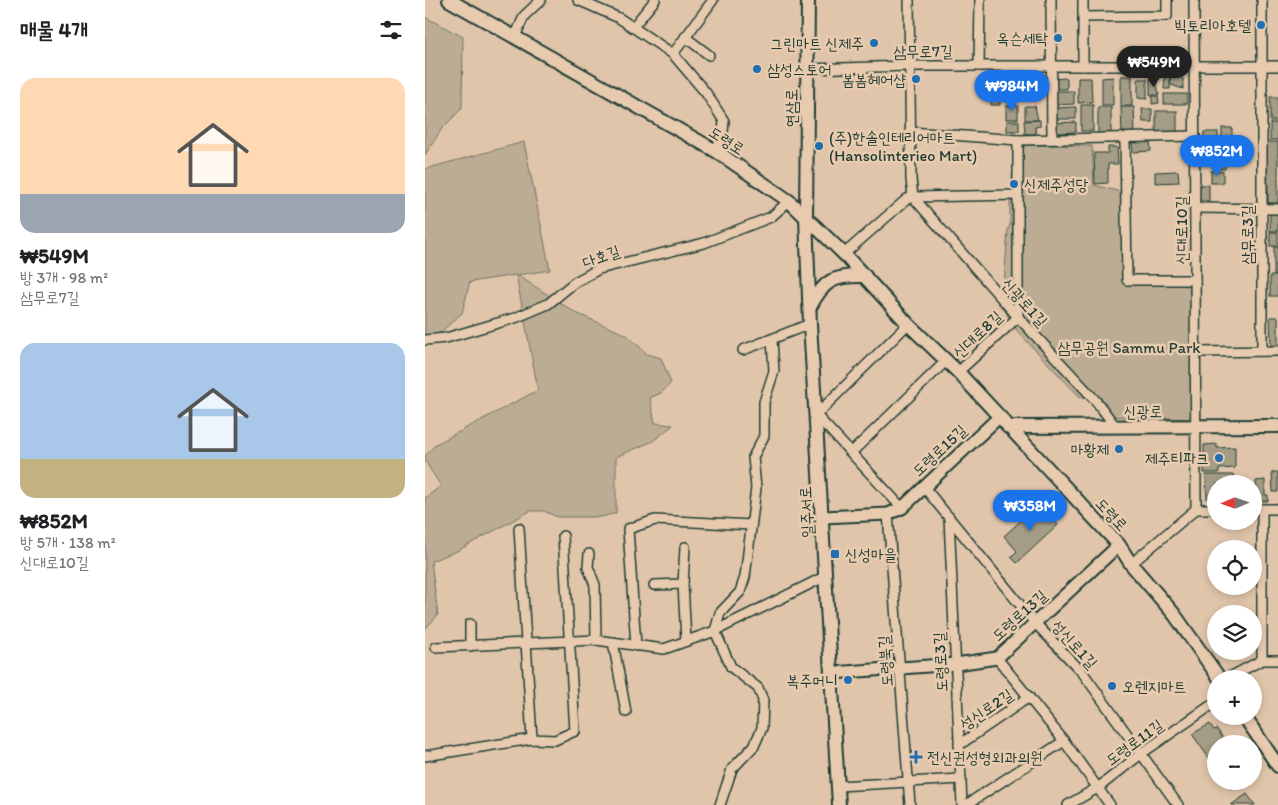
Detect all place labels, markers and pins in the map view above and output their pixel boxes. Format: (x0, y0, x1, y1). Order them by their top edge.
place label: 빅토리아호텔 (1174, 16, 1251, 35)
marker: 빅토리아호텔 (1255, 19, 1267, 31)
place label: 옥슨세탁 (997, 29, 1048, 48)
marker: 옥슨세탁 (1052, 32, 1064, 44)
place label: 그린마트 신제주 (770, 34, 864, 53)
marker: 그린마트 신제주 (868, 37, 880, 49)
pin: ₩549M (1119, 46, 1189, 88)
place label: 삼성스토어 (767, 60, 831, 79)
marker: 삼성스토어 (751, 63, 763, 75)
place label: 봄봄헤어샵 (842, 70, 906, 89)
pin: ₩984M (977, 70, 1047, 112)
marker: 봄봄헤어샵 (910, 73, 922, 85)
place label: (주)한솔인테리어마트 (Hansolinterieo Mart) (829, 128, 977, 165)
pin: ₩852M (1182, 134, 1252, 177)
marker: (주)한솔인테리어마트 (Hansolinterieo Mart) (813, 140, 825, 152)
place label: 신제주성당 (1024, 175, 1089, 194)
marker: 신제주성당 (1008, 178, 1020, 190)
place label: 마황제 (1070, 440, 1109, 459)
marker: 마황제 (1113, 443, 1125, 455)
place label: 제주티파크 (1145, 449, 1209, 468)
marker: 제주티파크 (1213, 452, 1225, 464)
pin: ₩358M (995, 490, 1065, 532)
place label: 신성마을 (845, 545, 897, 564)
marker: 신성마을 (829, 548, 841, 560)
place label: 복주머니 (787, 671, 838, 690)
marker: 복주머니 (842, 674, 854, 686)
place label: 오렌지마트 (1122, 677, 1186, 696)
marker: 오렌지마트 (1106, 680, 1118, 692)
place label: 전신권성형외과의원 (927, 748, 1043, 767)
marker: 전신권성형외과의원 (909, 750, 923, 764)

